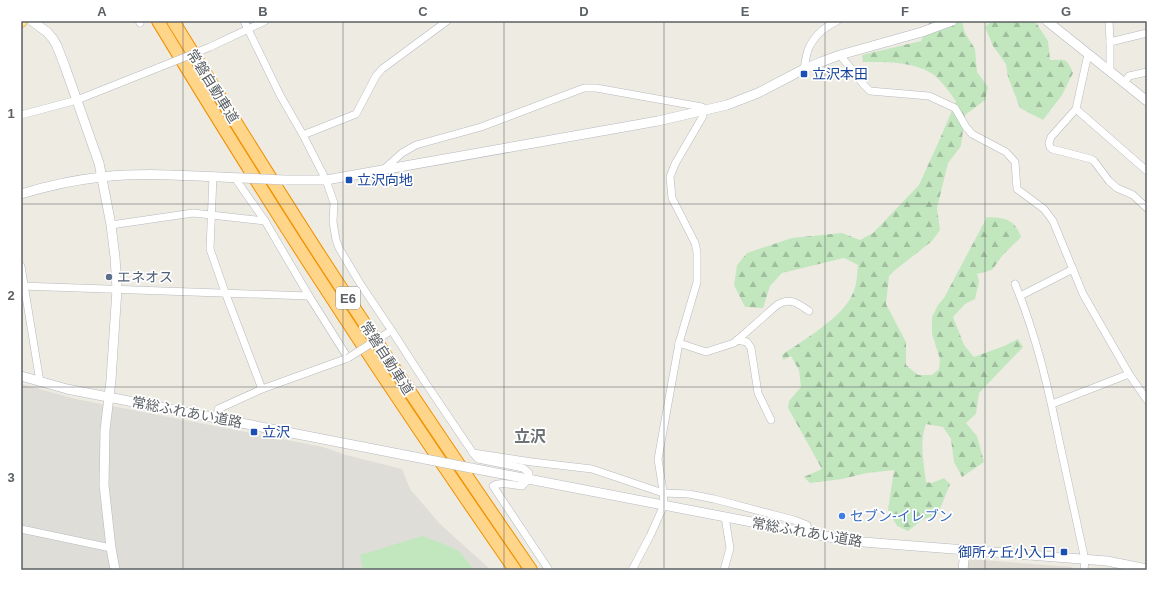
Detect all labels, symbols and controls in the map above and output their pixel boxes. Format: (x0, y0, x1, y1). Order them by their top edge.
text: A (97, 4, 107, 19)
text: B (258, 4, 268, 19)
text: C (418, 4, 428, 19)
text: D (579, 4, 589, 19)
text: E (741, 4, 750, 19)
text: F (901, 4, 909, 19)
text: G (1061, 4, 1071, 19)
street label: 常磐自動車道 (184, 46, 242, 126)
place label: 立沢本田 (812, 66, 868, 82)
marker: 立沢本田 (799, 69, 809, 79)
text: 1 (7, 106, 15, 121)
place label: 立沢向地 (357, 172, 413, 188)
marker: 立沢向地 (344, 175, 354, 185)
place label: エネオス (117, 269, 173, 285)
marker: エネオス (104, 272, 114, 282)
road number: E6 (336, 287, 360, 309)
text: 2 (7, 288, 15, 303)
street label: 常磐自動車道 (357, 318, 417, 398)
street label: 常総ふれあい道路 (131, 393, 243, 431)
place label: 立沢 (262, 424, 290, 440)
marker: 立沢 (249, 427, 259, 437)
district label: 立沢 (514, 428, 546, 445)
text: 3 (7, 470, 15, 485)
place label: セブン-イレブン (850, 508, 953, 524)
marker: セブン-イレブン (837, 511, 847, 521)
street label: 常総ふれあい道路 (750, 514, 864, 550)
place label: 御所ヶ丘小入口 (958, 544, 1056, 560)
marker: 御所ヶ丘小入口 (1059, 547, 1069, 557)

